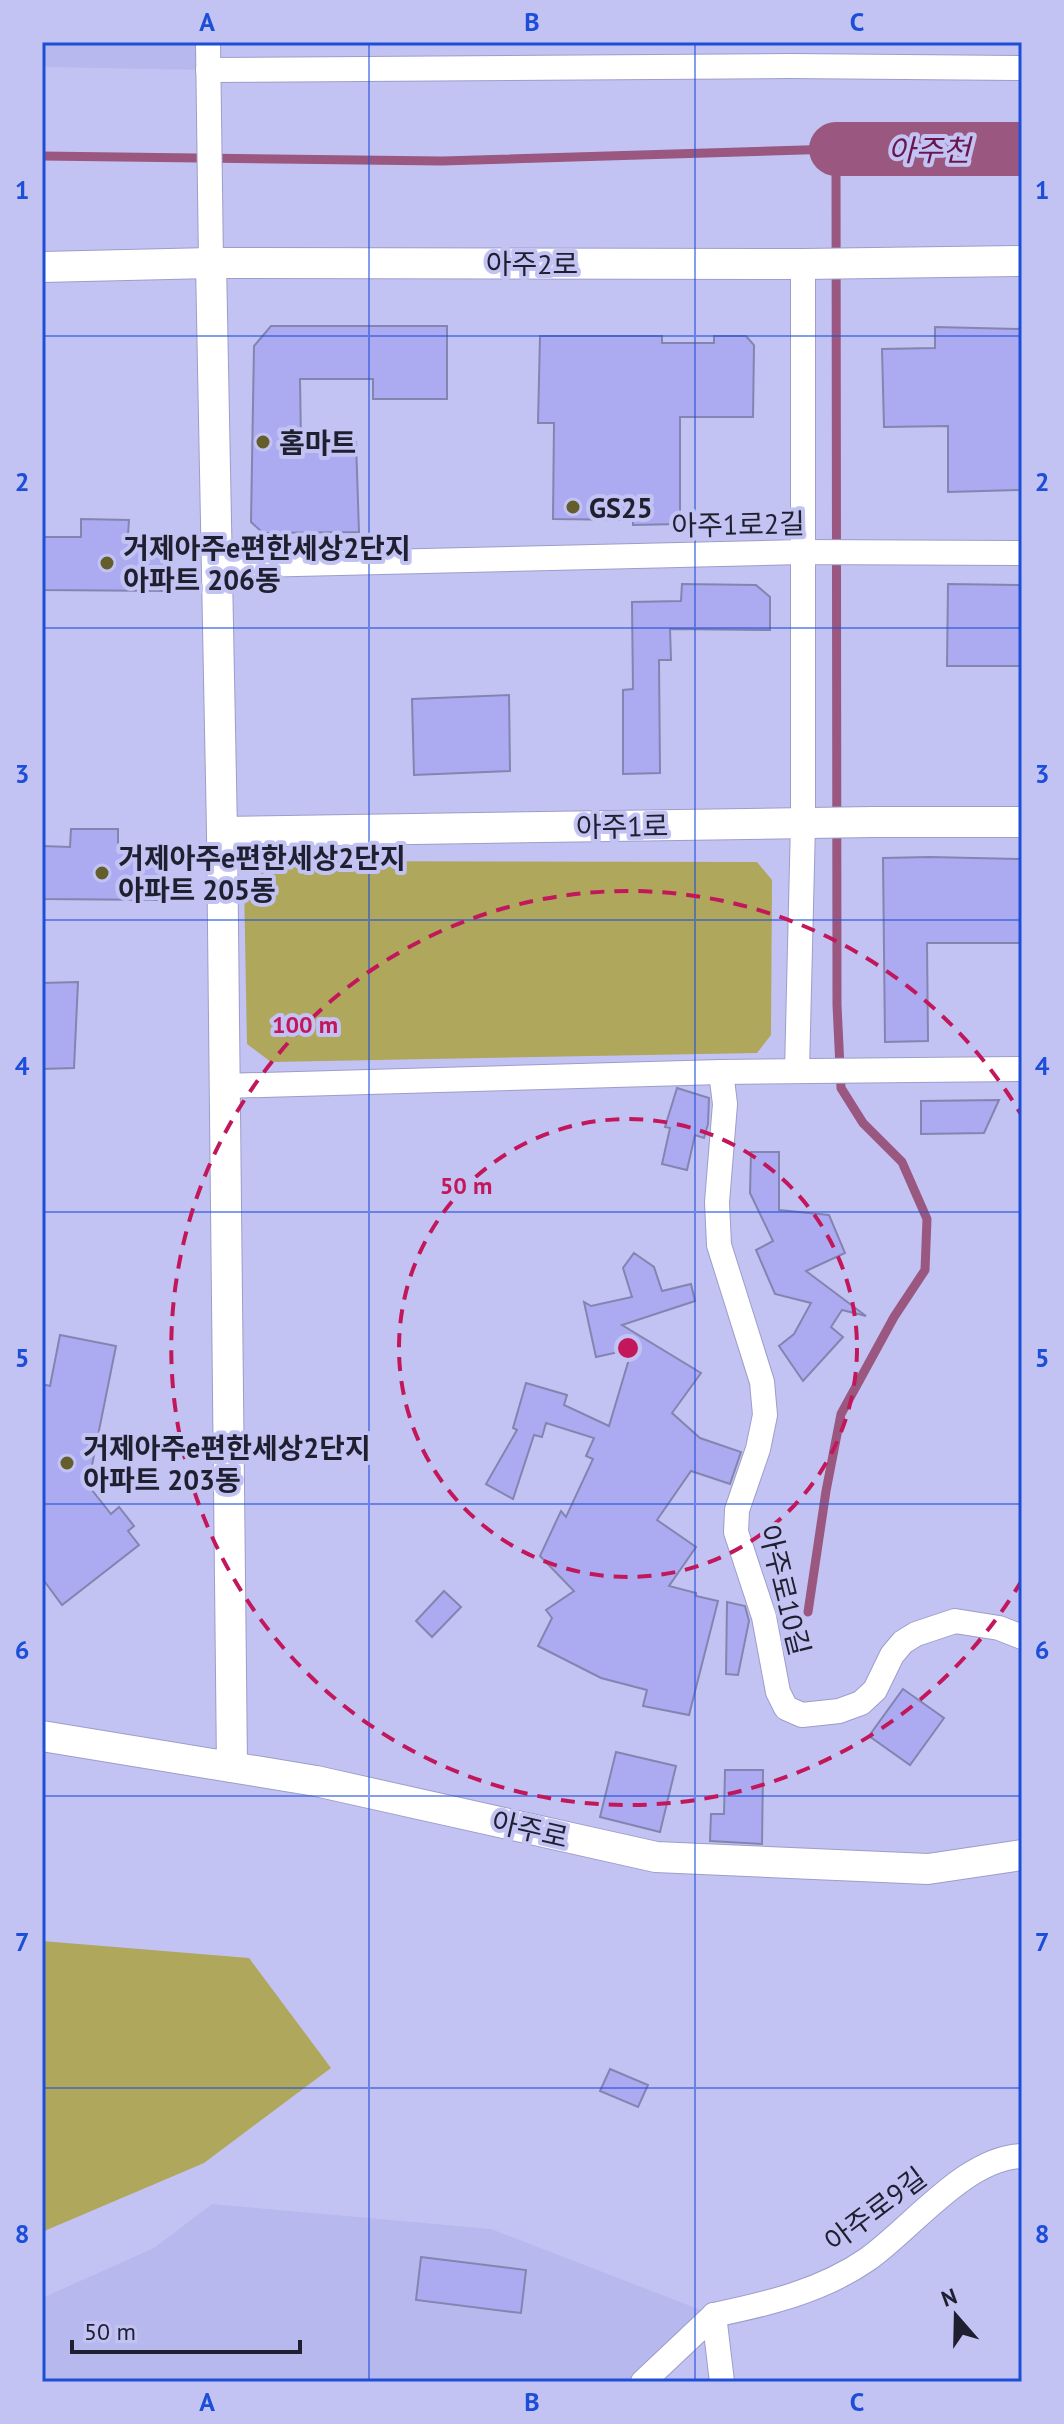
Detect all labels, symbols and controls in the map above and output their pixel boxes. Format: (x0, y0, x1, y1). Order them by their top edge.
text: A (199, 5, 215, 38)
text: B (524, 5, 540, 38)
text: C (850, 5, 864, 38)
water label: 아주천 (888, 130, 974, 169)
text: 1 (15, 173, 29, 206)
text: 1 (1035, 173, 1049, 206)
street label: 아주2로 (486, 245, 578, 282)
place label: 홈마트 (279, 424, 356, 461)
marker: 홈마트 (254, 433, 272, 451)
text: 2 (15, 465, 29, 498)
text: 2 (1035, 465, 1049, 498)
place label: GS25 (589, 489, 653, 526)
marker: GS25 (564, 498, 582, 516)
street label: 아주1로2길 (671, 504, 805, 544)
place label: 거제아주e편한세상2단지 아파트 206동 (123, 529, 411, 598)
marker: 거제아주e편한세상2단지 아파트 206동 (98, 554, 116, 572)
text: 3 (15, 757, 29, 790)
text: 3 (1035, 757, 1049, 790)
street label: 아주1로 (575, 807, 669, 845)
place label: 거제아주e편한세상2단지 아파트 205동 (118, 839, 406, 908)
marker: 거제아주e편한세상2단지 아파트 205동 (93, 864, 111, 882)
text: 100 m (272, 1009, 338, 1040)
text: 4 (15, 1049, 30, 1082)
text: 4 (1035, 1049, 1050, 1082)
text: 50 m (440, 1170, 492, 1201)
centre of rings (614, 1334, 642, 1362)
text: 5 (15, 1341, 29, 1374)
text: 5 (1035, 1341, 1049, 1374)
place label: 거제아주e편한세상2단지 아파트 203동 (83, 1429, 371, 1498)
marker: 거제아주e편한세상2단지 아파트 203동 (58, 1454, 76, 1472)
street label: 아주로10길 (751, 1521, 819, 1659)
text: 6 (15, 1633, 29, 1666)
text: 6 (1035, 1633, 1049, 1666)
street label: 아주로 (488, 1802, 572, 1856)
text: 7 (15, 1925, 29, 1958)
text: 7 (1035, 1925, 1049, 1958)
street label: 아주로9길 (817, 2159, 933, 2259)
text: 8 (15, 2217, 29, 2250)
text: 8 (1035, 2217, 1049, 2250)
north arrow (916, 2276, 996, 2356)
text: N (938, 2282, 961, 2313)
scale bar (72, 2304, 300, 2354)
text: 50 m (84, 2316, 136, 2347)
text: A (199, 2385, 215, 2418)
text: B (524, 2385, 540, 2418)
text: C (850, 2385, 864, 2418)

